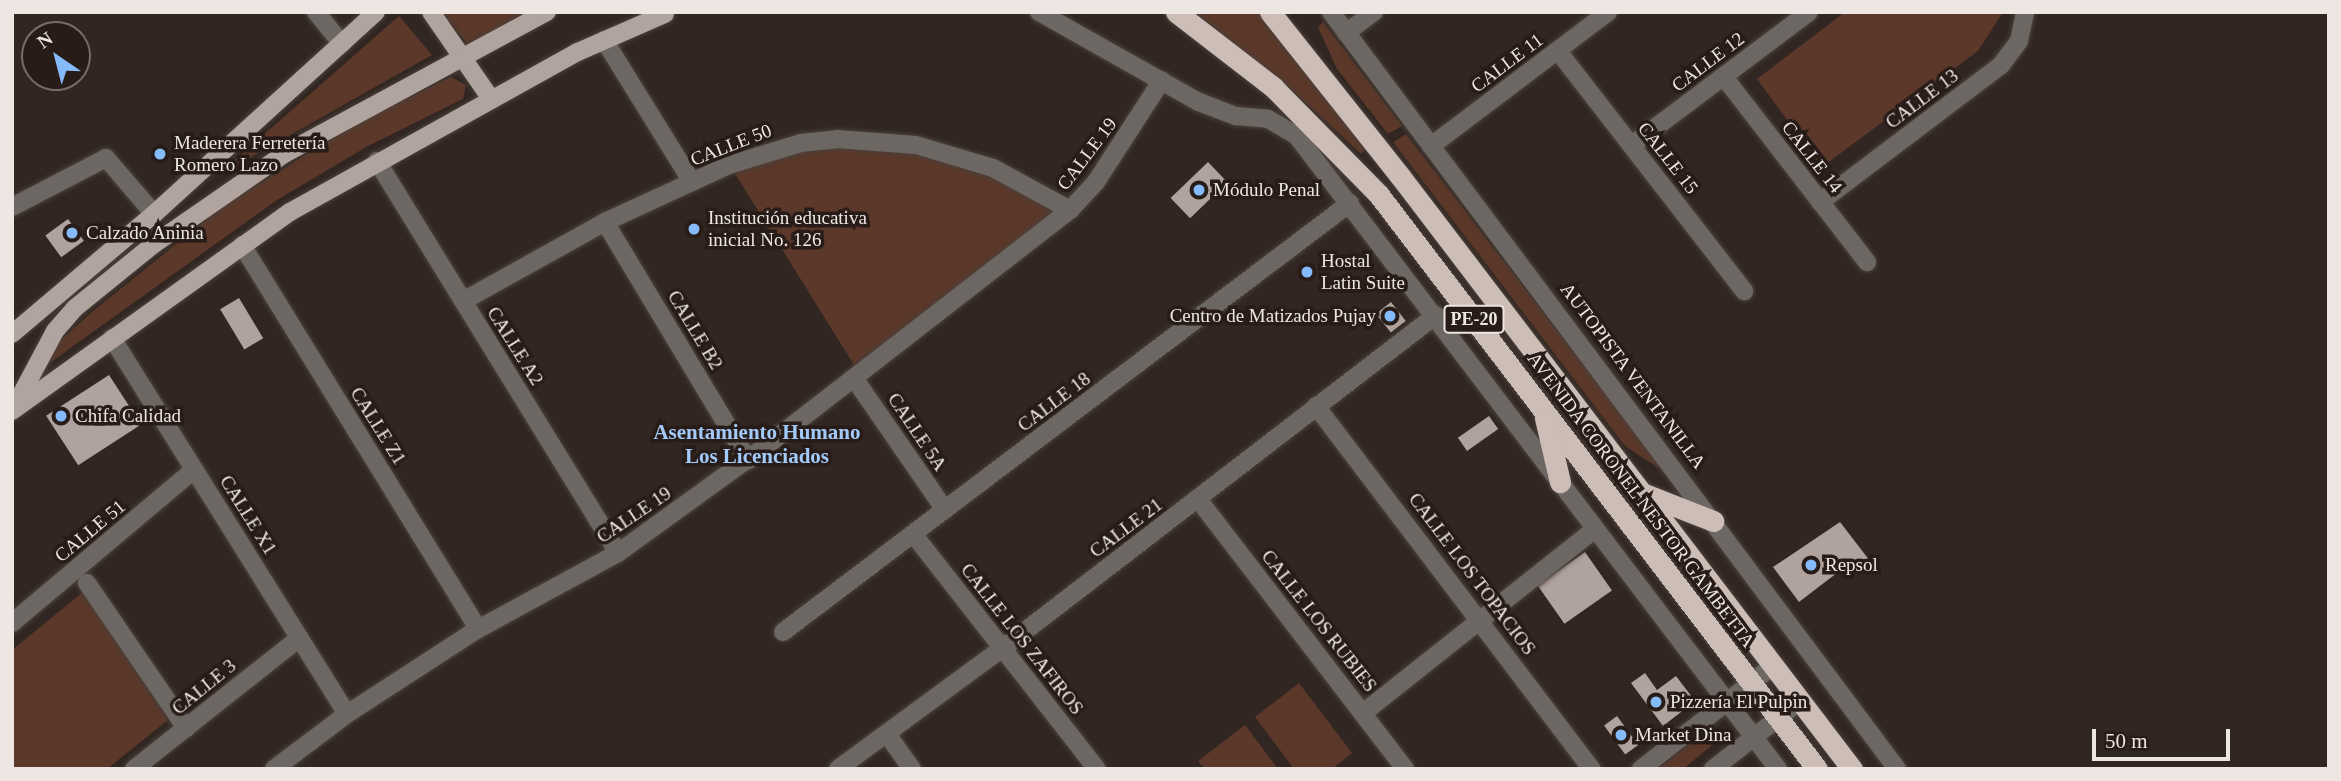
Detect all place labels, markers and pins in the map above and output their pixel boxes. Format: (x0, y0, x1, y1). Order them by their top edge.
place label: Maderera Ferretería Romero Lazo (174, 132, 325, 176)
marker: Maderera Ferretería Romero Lazo (152, 146, 168, 162)
place label: Módulo Penal (1213, 179, 1320, 201)
marker: Módulo Penal (1191, 182, 1207, 198)
place label: Institución educativa inicial No. 126 (708, 207, 867, 251)
marker: Institución educativa inicial No. 126 (686, 221, 702, 237)
place label: Calzado Aninia (86, 222, 205, 244)
marker: Calzado Aninia (64, 225, 80, 241)
place label: Hostal Latin Suite (1321, 250, 1405, 294)
marker: Hostal Latin Suite (1299, 264, 1315, 280)
place label: Centro de Matizados Pujay (1170, 305, 1376, 327)
marker: Centro de Matizados Pujay (1382, 308, 1398, 324)
place label: Chifa Calidad (75, 405, 181, 427)
marker: Chifa Calidad (53, 408, 69, 424)
place label: Repsol (1825, 554, 1878, 576)
marker: Repsol (1803, 557, 1819, 573)
place label: Pizzería El Pulpin (1670, 691, 1807, 713)
marker: Pizzería El Pulpin (1648, 694, 1664, 710)
place label: Market Dina (1635, 724, 1732, 746)
marker: Market Dina (1613, 727, 1629, 743)

